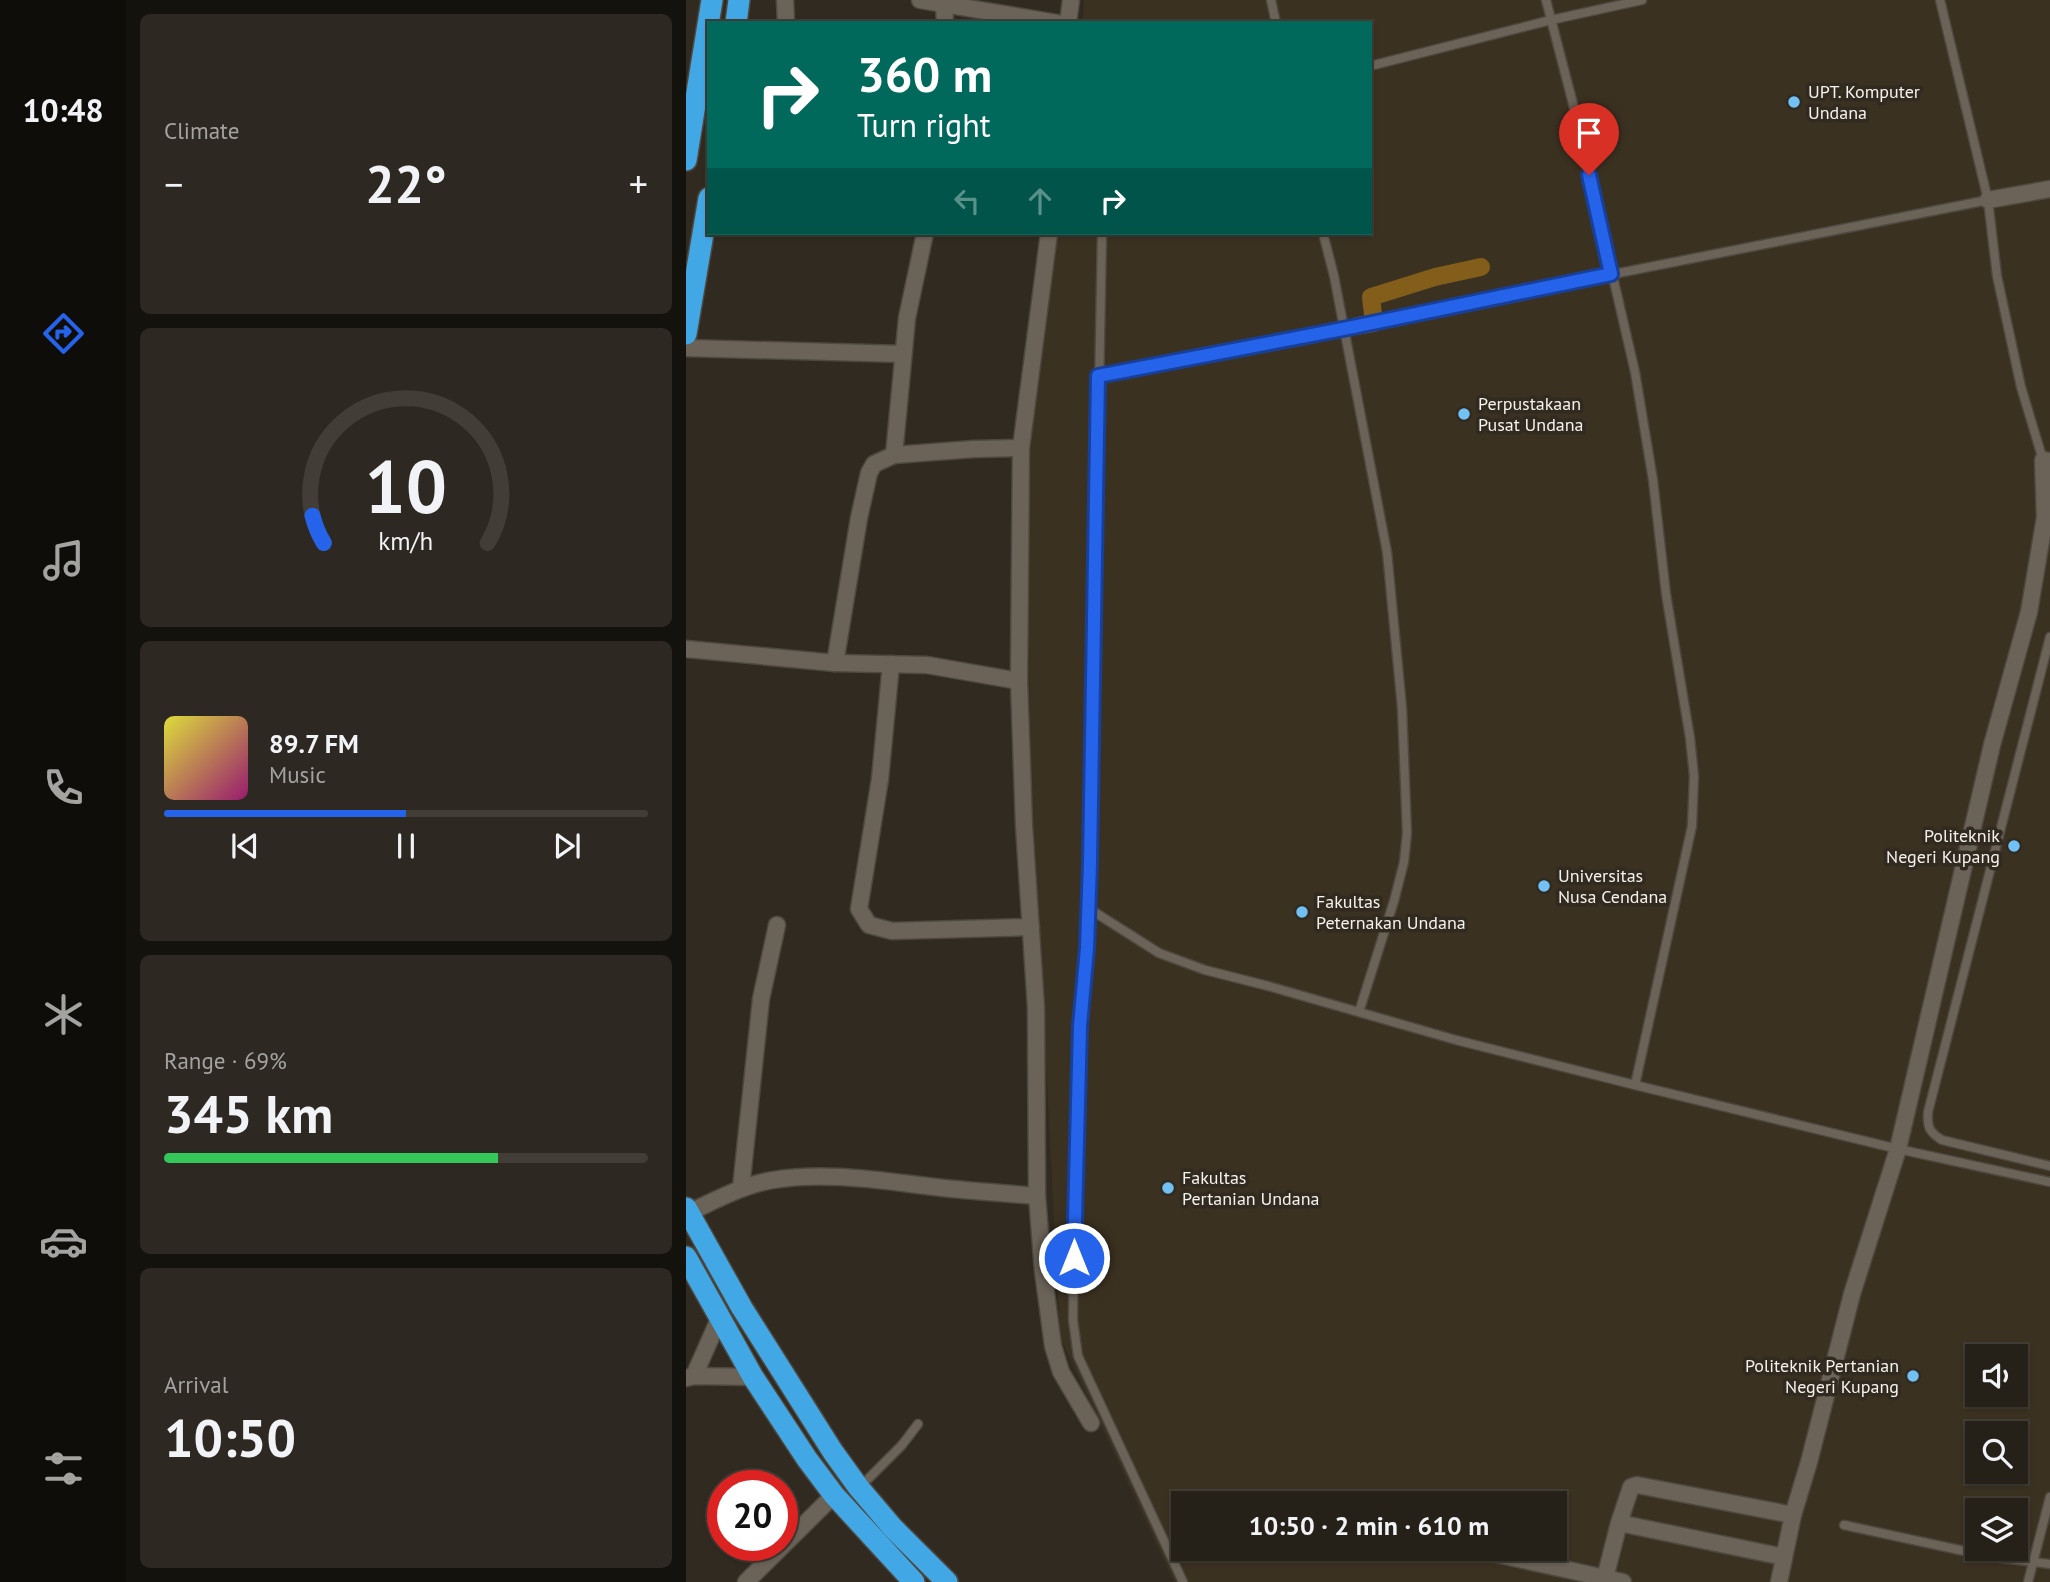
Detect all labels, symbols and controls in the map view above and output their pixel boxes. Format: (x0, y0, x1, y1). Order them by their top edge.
text: 360 m (857, 42, 992, 106)
icon: right (742, 49, 833, 140)
place label: UPT. Komputer Undana (1808, 80, 1920, 124)
text: 10:48 (22, 89, 104, 131)
marker: UPT. Komputer Undana (1786, 94, 1802, 110)
pin (1559, 103, 1619, 175)
text: Turn right (857, 104, 991, 146)
icon: arrive (1570, 114, 1608, 152)
text: Climate (164, 116, 239, 145)
text: 22° (365, 150, 447, 217)
text: − (164, 159, 183, 208)
text: + (629, 159, 648, 208)
icon: left (948, 182, 986, 220)
icon: ahead (1021, 182, 1059, 220)
icon: right (1094, 182, 1132, 220)
icon: directions (39, 309, 88, 358)
place label: Perpustakaan Pusat Undana (1478, 392, 1584, 436)
marker: Perpustakaan Pusat Undana (1456, 406, 1472, 422)
text: 10 (365, 440, 447, 534)
text: km/h (379, 525, 433, 557)
icon: music (39, 536, 88, 585)
text: 89.7 FM (269, 727, 359, 760)
text: Music (269, 760, 326, 789)
icon: phone (39, 763, 88, 812)
place label: Politeknik Negeri Kupang (1886, 824, 2000, 868)
icon: previous (226, 827, 264, 865)
icon: pause (387, 827, 425, 865)
icon: next (548, 827, 586, 865)
marker: Politeknik Negeri Kupang (2006, 838, 2022, 854)
place label: Universitas Nusa Cendana (1558, 864, 1667, 908)
marker: Universitas Nusa Cendana (1536, 878, 1552, 894)
place label: Fakultas Peternakan Undana (1316, 890, 1466, 934)
marker: Fakultas Peternakan Undana (1294, 904, 1310, 920)
icon: climate (39, 990, 88, 1039)
text: Range · 69% (164, 1046, 287, 1075)
text: 345 km (164, 1080, 333, 1147)
place label: Fakultas Pertanian Undana (1182, 1166, 1319, 1210)
marker: Fakultas Pertanian Undana (1160, 1180, 1176, 1196)
icon: car (39, 1217, 88, 1266)
position arrow (1037, 1221, 1111, 1295)
map controls (1965, 1344, 2028, 1561)
button: sound (1965, 1344, 2028, 1407)
place label: Politeknik Pertanian Negeri Kupang (1745, 1354, 1899, 1398)
marker: Politeknik Pertanian Negeri Kupang (1905, 1368, 1921, 1384)
text: Arrival (164, 1370, 228, 1399)
text: 10:50 (164, 1404, 296, 1471)
button: search (1965, 1421, 2028, 1484)
icon: filters (39, 1444, 88, 1493)
speed limit sign: 20 (707, 1470, 798, 1561)
button: layers (1965, 1498, 2028, 1561)
text: 10:50 · 2 min · 610 m (1249, 1509, 1489, 1542)

